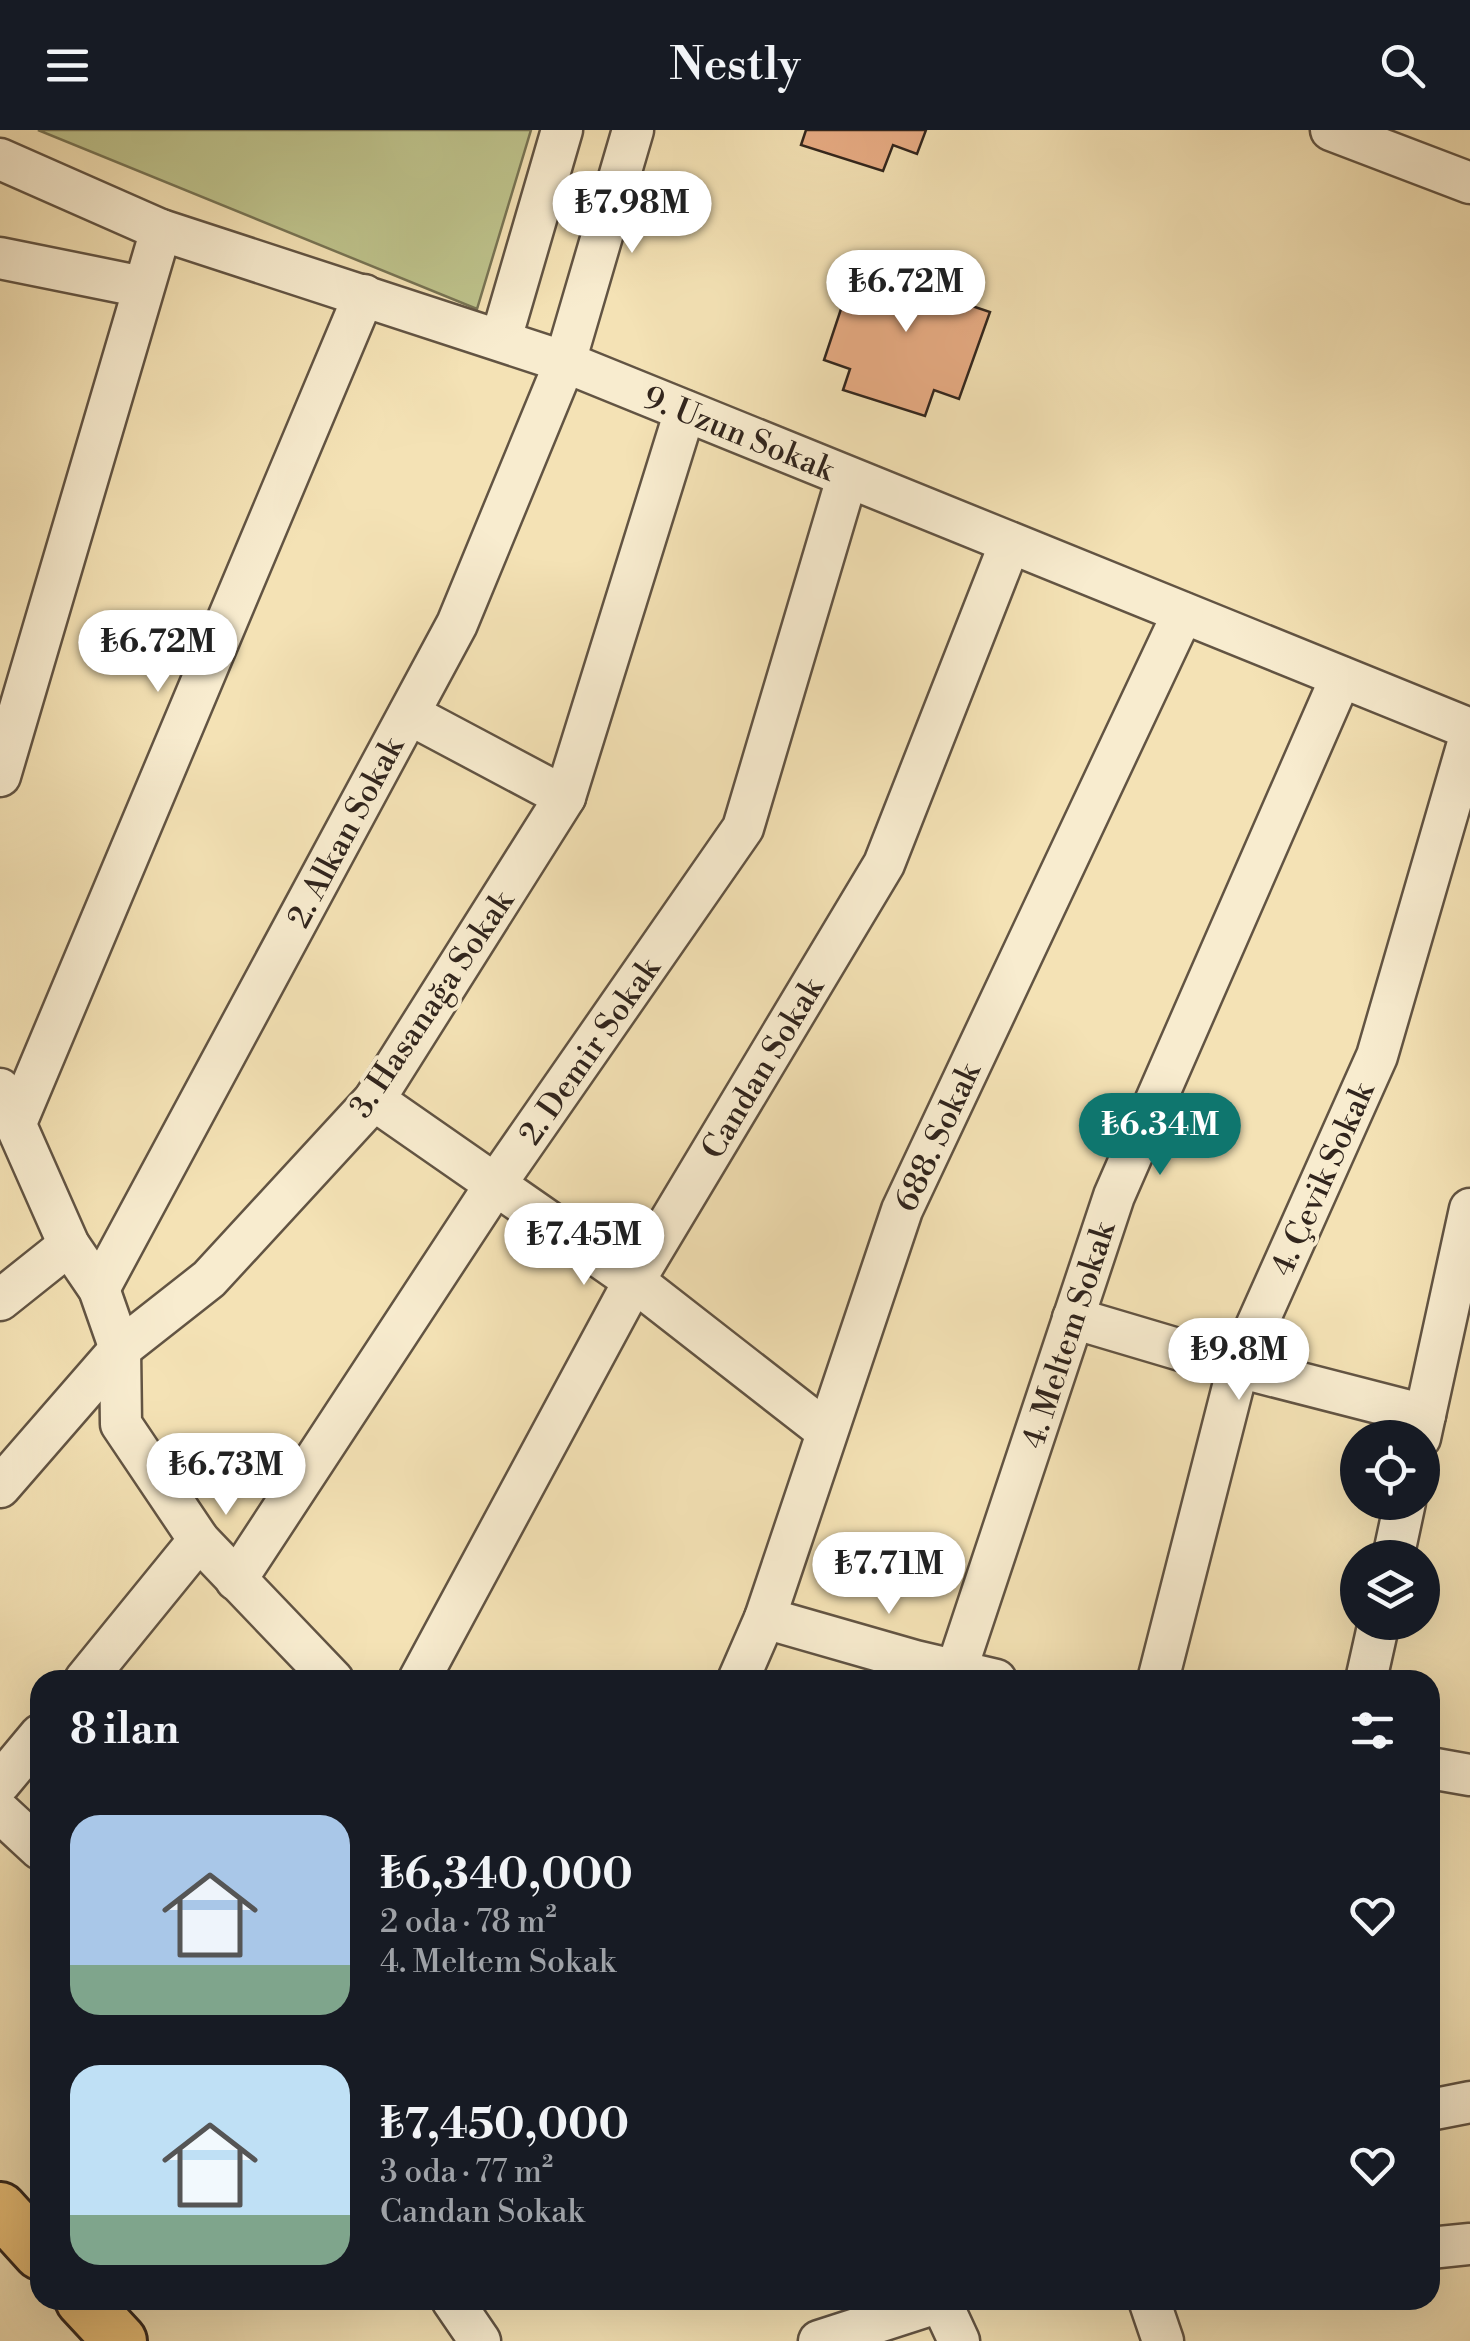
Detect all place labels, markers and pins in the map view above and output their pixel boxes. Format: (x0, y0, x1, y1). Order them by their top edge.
pin: ₺7.98M (551, 171, 713, 256)
pin: ₺6.72M (825, 250, 987, 335)
pin: ₺6.72M (77, 610, 239, 695)
pin: ₺6.34M (1079, 1093, 1241, 1178)
pin: ₺7.45M (503, 1203, 665, 1288)
pin: ₺9.8M (1169, 1318, 1309, 1403)
pin: ₺6.73M (145, 1433, 307, 1518)
pin: ₺7.71M (808, 1532, 970, 1617)

